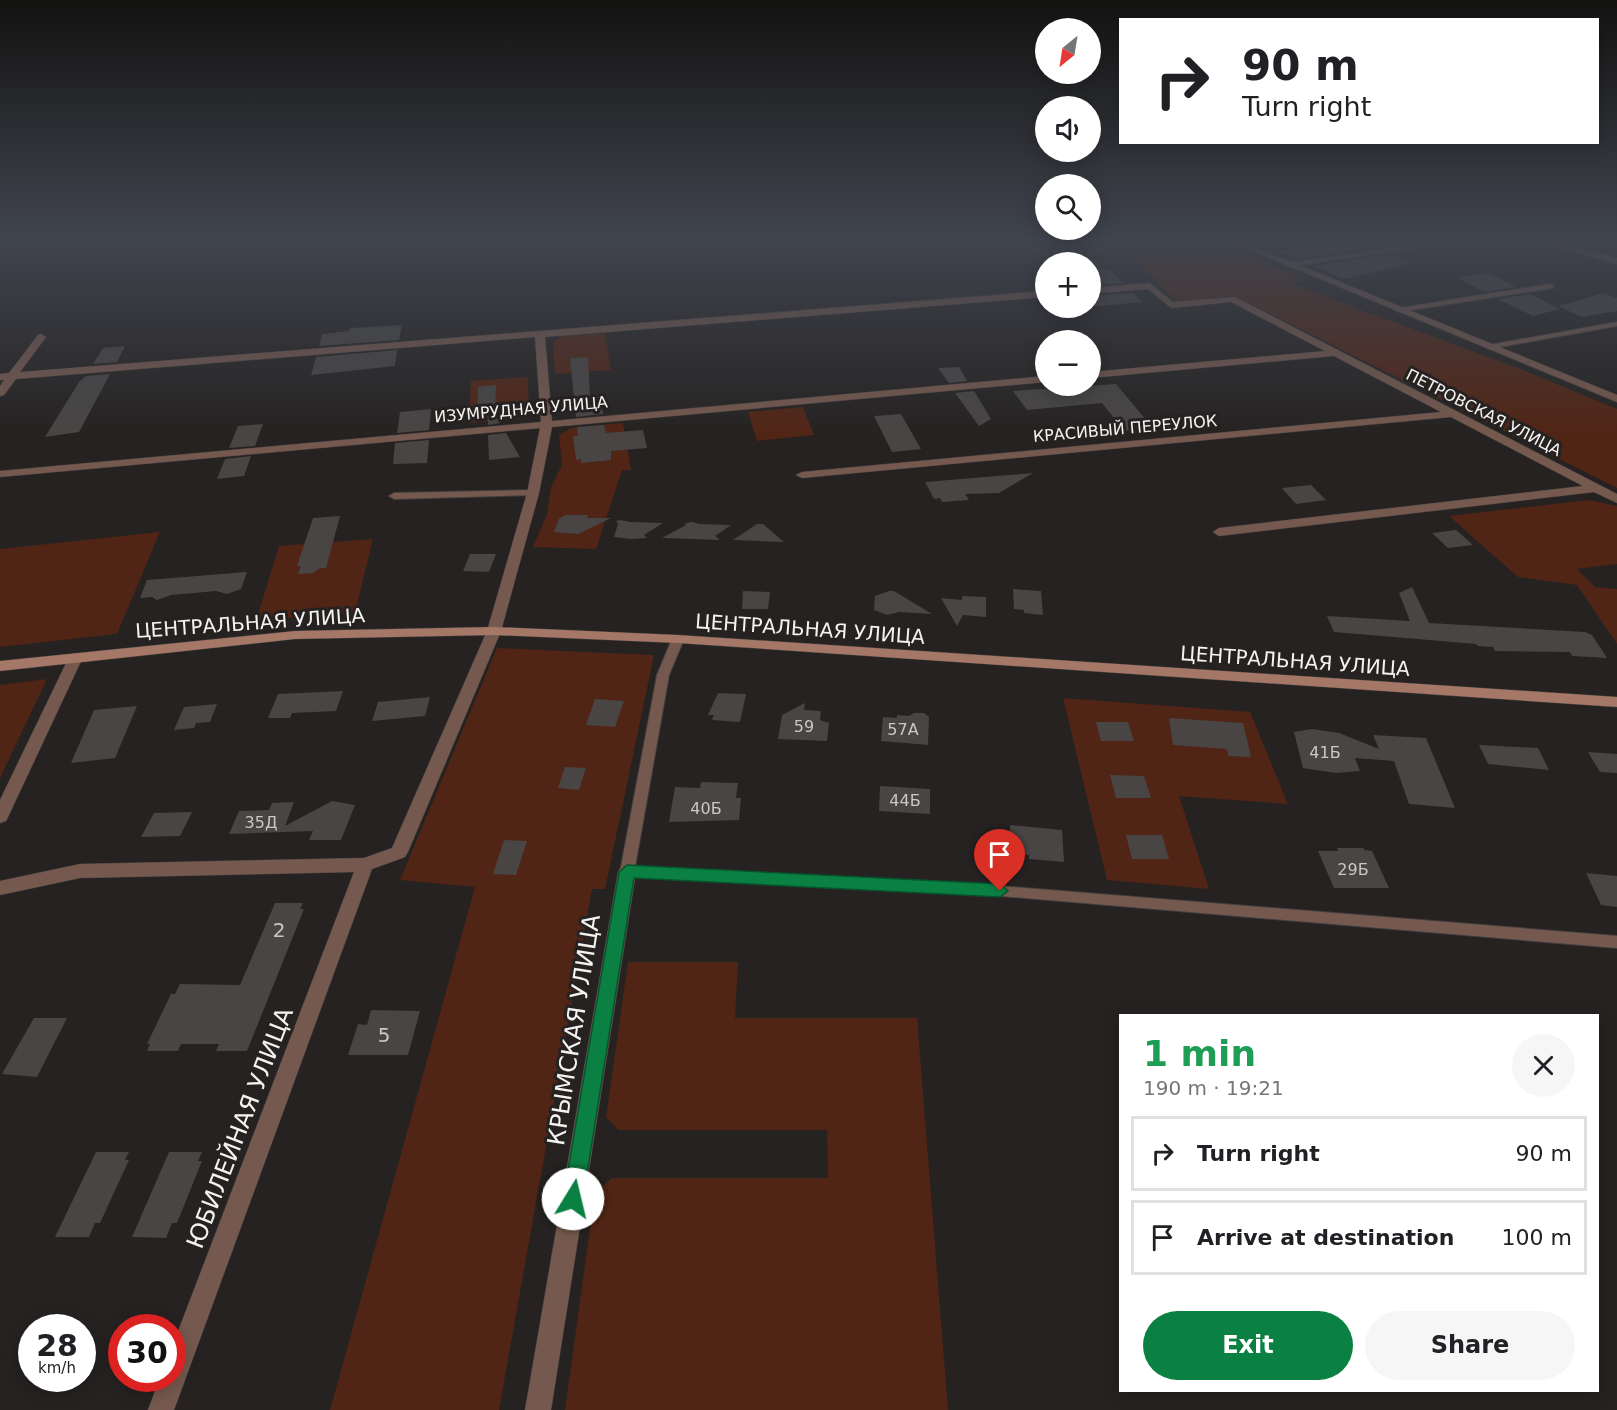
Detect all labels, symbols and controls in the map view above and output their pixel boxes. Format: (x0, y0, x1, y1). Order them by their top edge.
north arrow (1035, 18, 1101, 84)
map controls (1035, 18, 1101, 396)
text: 90 m (1242, 41, 1359, 90)
icon: right (1143, 42, 1221, 120)
text: Turn right (1242, 91, 1371, 122)
button: sound (1035, 96, 1101, 162)
button: search (1035, 174, 1101, 240)
button: + (1035, 252, 1101, 318)
button: − (1035, 330, 1101, 396)
street label: ПЕТРОВСКАЯ УЛИЦА (1403, 365, 1565, 460)
street label: ИЗУМРУДНАЯ УЛИЦА (434, 392, 609, 427)
street label: КРАСИВЫЙ ПЕРЕУЛОК (1032, 411, 1219, 446)
street label: ЦЕНТРАЛЬНАЯ УЛИЦА (134, 603, 366, 643)
street label: ЦЕНТРАЛЬНАЯ УЛИЦА (694, 609, 926, 649)
street label: ЦЕНТРАЛЬНАЯ УЛИЦА (1179, 641, 1411, 681)
house number: 59 (794, 717, 814, 736)
house number: 57А (887, 720, 919, 739)
house number: 41Б (1309, 743, 1341, 762)
house number: 44Б (889, 791, 921, 810)
house number: 40Б (690, 799, 722, 818)
house number: 35Д (245, 813, 277, 832)
pin (974, 829, 1025, 891)
icon: arrive (983, 838, 1016, 871)
house number: 29Б (1337, 860, 1369, 879)
street label: КРЫМСКАЯ УЛИЦА (542, 912, 606, 1148)
house number: 2 (273, 918, 285, 942)
street label: ЮБИЛЕЙНАЯ УЛИЦА (180, 1003, 299, 1252)
house number: 5 (378, 1023, 390, 1047)
text: 1 min (1143, 1033, 1256, 1074)
button: close (1512, 1034, 1575, 1097)
text: 190 m · 19:21 (1143, 1076, 1284, 1100)
icon: right (1146, 1137, 1179, 1170)
text: Turn right (1197, 1141, 1320, 1166)
text: 90 m (1516, 1141, 1572, 1166)
position arrow (541, 1167, 605, 1231)
icon: arrive (1146, 1221, 1179, 1254)
text: Arrive at destination (1197, 1225, 1454, 1250)
text: 100 m (1502, 1225, 1572, 1250)
button: Exit (1143, 1311, 1353, 1380)
button: Share (1365, 1311, 1575, 1380)
speed limit sign: 30 (108, 1314, 186, 1392)
text: 28 (36, 1328, 78, 1363)
text: km/h (38, 1359, 76, 1377)

